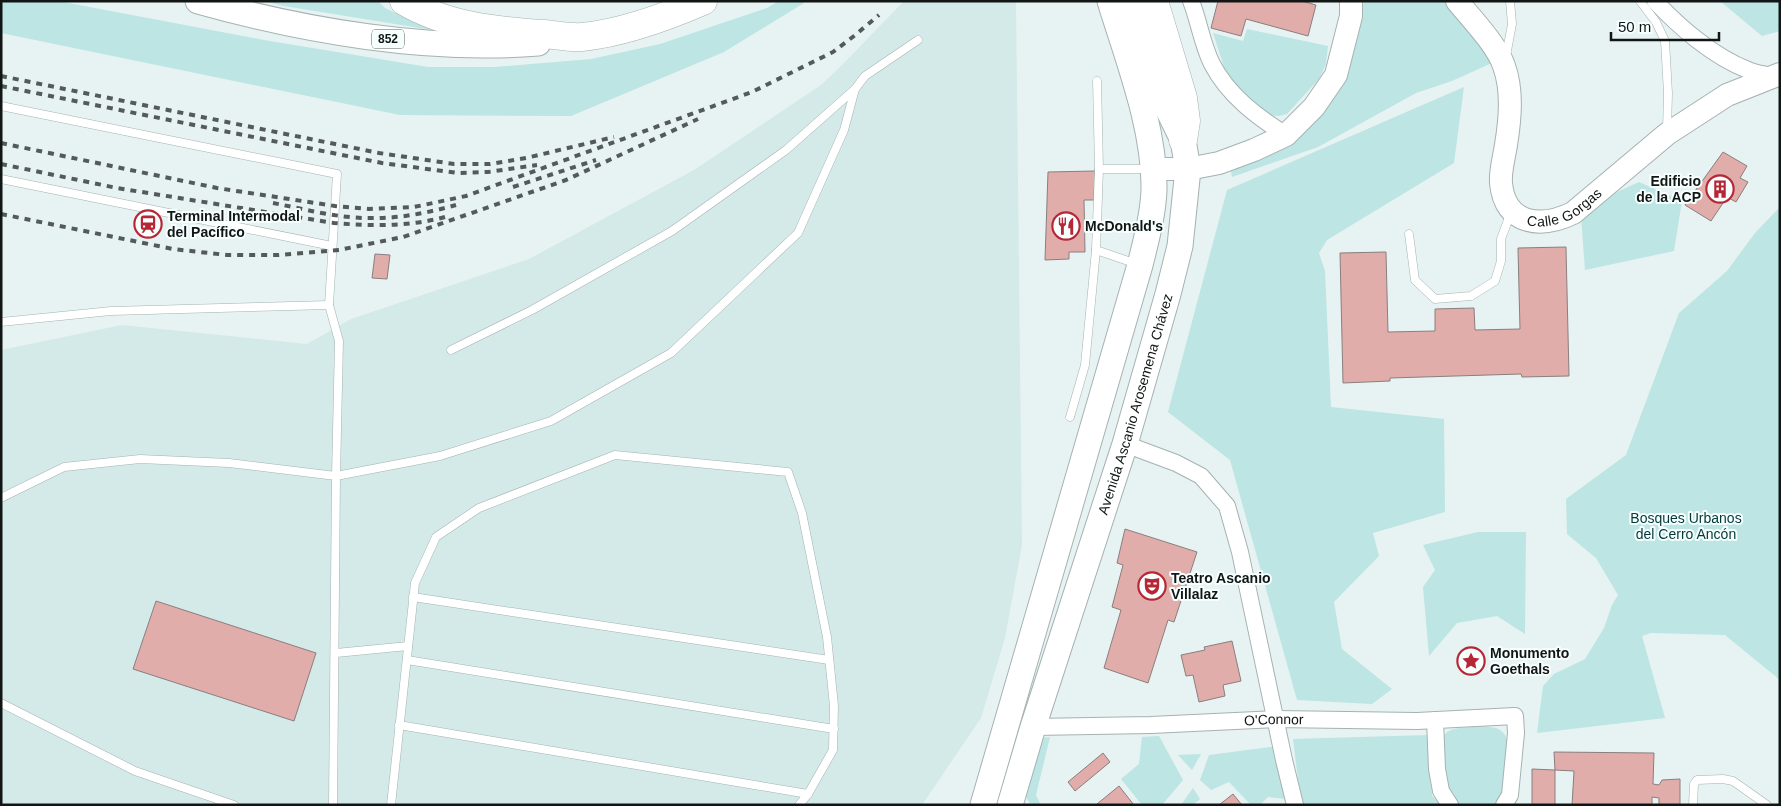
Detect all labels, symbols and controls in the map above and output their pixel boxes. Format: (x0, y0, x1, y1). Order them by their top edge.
scale bar (1611, 10, 1718, 42)
text: 50 m (1618, 18, 1651, 35)
road number: 852 (372, 30, 404, 48)
place label: Edificio de la ACP (1636, 173, 1701, 205)
building icon: Edificio de la ACP (1705, 174, 1735, 204)
street label: Calle Gorgas (1526, 185, 1605, 230)
place label: Terminal Intermodal del Pacífico (167, 208, 300, 240)
station icon: Terminal Intermodal del Pacífico (133, 209, 163, 239)
restaurant icon: McDonald's (1051, 211, 1081, 241)
place label: McDonald's (1085, 218, 1163, 234)
street label: Avenida Ascanio Arosemena Chávez (1095, 292, 1176, 517)
park label: Bosques Urbanos del Cerro Ancón (1630, 510, 1742, 542)
place label: Teatro Ascanio Villalaz (1171, 570, 1271, 602)
theatre icon: Teatro Ascanio Villalaz (1137, 571, 1167, 601)
place label: Monumento Goethals (1490, 645, 1569, 677)
place icon: Monumento Goethals (1456, 646, 1486, 676)
street label: O'Connor (1244, 711, 1304, 728)

